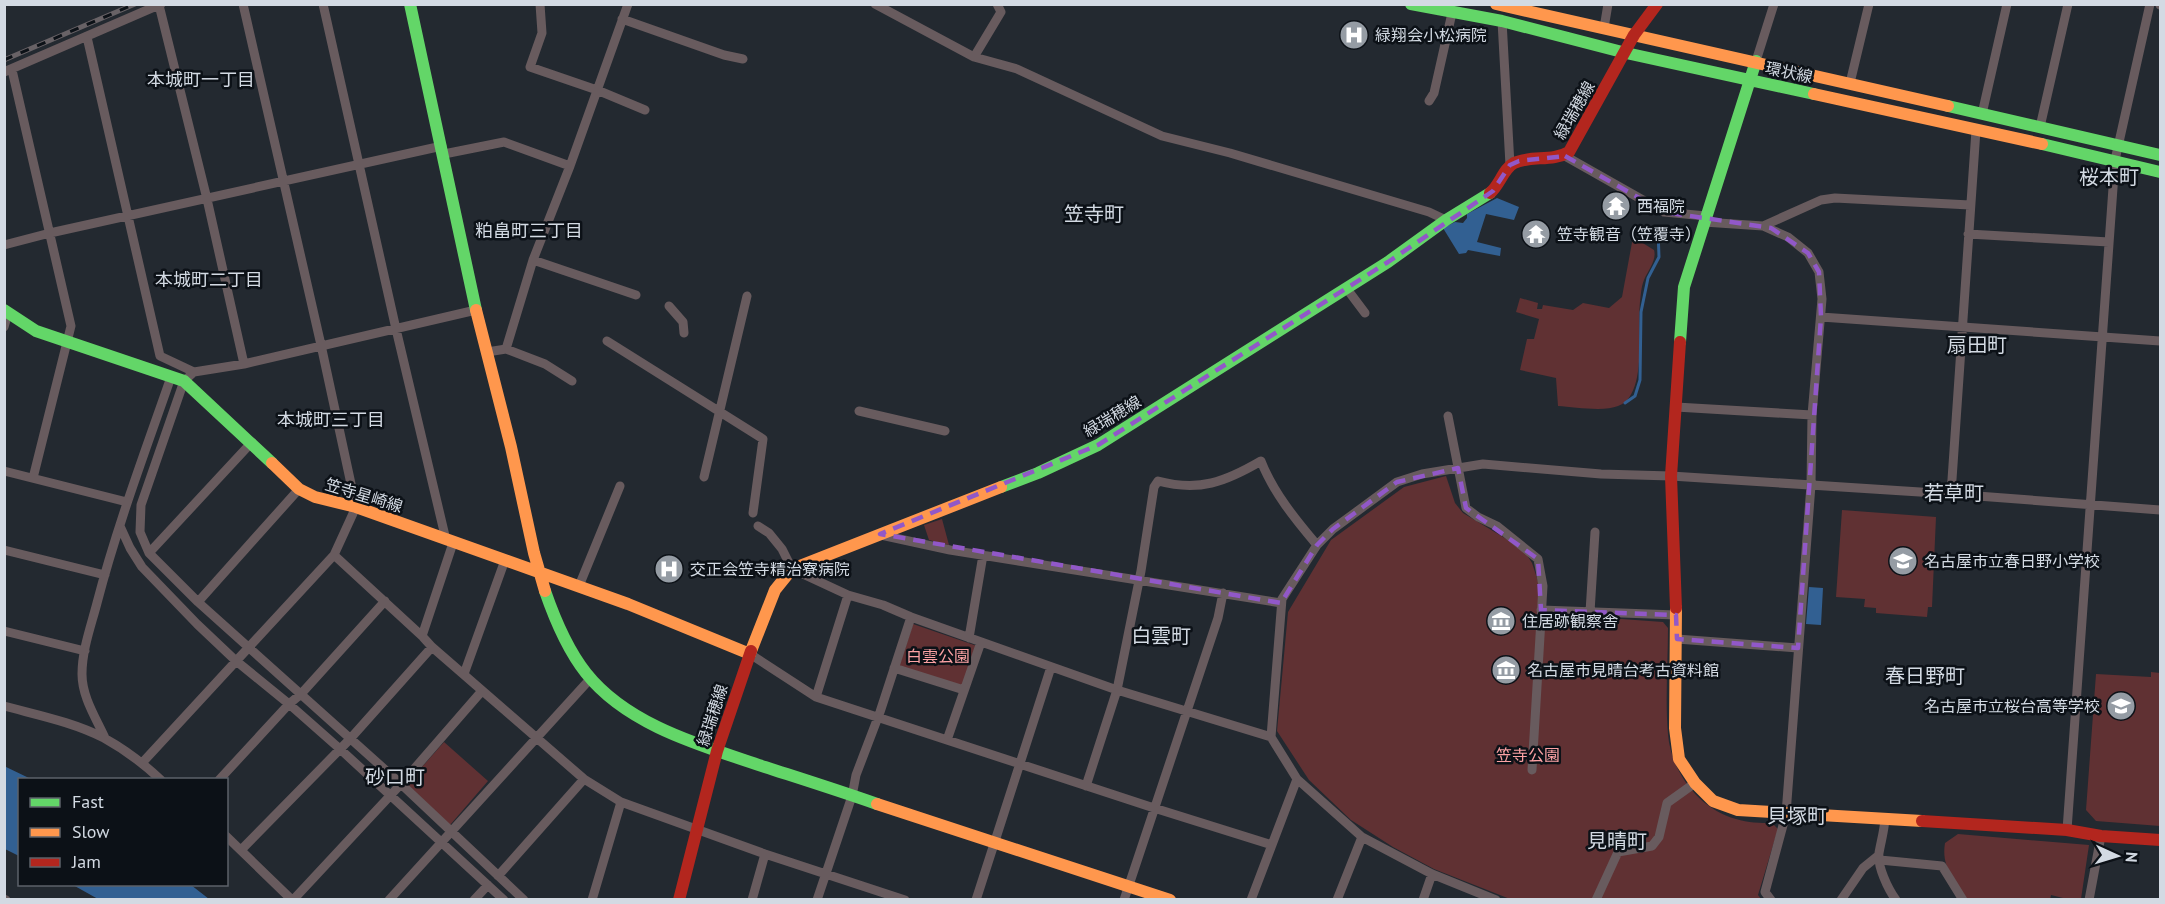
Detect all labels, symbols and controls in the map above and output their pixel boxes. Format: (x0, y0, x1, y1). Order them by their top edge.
hospital icon: 緑翔会小松病院 (1338, 19, 1370, 51)
place label: 緑翔会小松病院 (1375, 25, 1487, 45)
street label: 環状線 (1763, 57, 1815, 87)
district label: 本城町一丁目 (147, 68, 255, 91)
street label: 緑瑞穂線 (1549, 77, 1599, 143)
district label: 桜本町 (2079, 164, 2139, 190)
temple icon: 西福院 (1600, 190, 1632, 222)
place label: 西福院 (1637, 196, 1685, 216)
district label: 笠寺町 (1064, 201, 1124, 227)
temple icon: 笠寺観音（笠覆寺） (1520, 218, 1552, 250)
district label: 粕畠町三丁目 (475, 219, 583, 242)
place label: 笠寺観音（笠覆寺） (1557, 224, 1701, 244)
district label: 本城町二丁目 (155, 268, 263, 291)
district label: 扇田町 (1947, 332, 2007, 358)
street label: 緑瑞穂線 (1079, 391, 1145, 441)
district label: 本城町三丁目 (277, 408, 385, 431)
street label: 笠寺星崎線 (323, 474, 405, 516)
district label: 若草町 (1924, 480, 1984, 506)
school or university icon: 名古屋市立春日野小学校 (1887, 545, 1919, 577)
place label: 名古屋市立春日野小学校 (1924, 551, 2100, 571)
hospital icon: 交正会笠寺精治寮病院 (653, 553, 685, 585)
place label: 交正会笠寺精治寮病院 (690, 559, 850, 579)
museum icon: 住居跡観察舎 (1485, 605, 1517, 637)
place label: 住居跡観察舎 (1522, 611, 1618, 631)
district label: 白雲町 (1131, 623, 1191, 649)
park label: 白雲公園 (906, 646, 970, 666)
museum icon: 名古屋市見晴台考古資料館 (1490, 654, 1522, 686)
place label: 名古屋市見晴台考古資料館 (1527, 660, 1719, 680)
district label: 春日野町 (1885, 663, 1965, 689)
street label: 緑瑞穂線 (693, 681, 731, 749)
school or university icon: 名古屋市立桜台高等学校 (2105, 690, 2137, 722)
place label: 名古屋市立桜台高等学校 (1924, 696, 2100, 716)
park label: 笠寺公園 (1496, 745, 1560, 765)
district label: 砂口町 (365, 764, 425, 790)
legend (18, 778, 228, 886)
text: Fast (72, 790, 104, 813)
district label: 貝塚町 (1767, 803, 1827, 829)
text: Slow (72, 820, 110, 843)
north arrow (2087, 826, 2147, 886)
district label: 見晴町 (1587, 828, 1647, 854)
text: Jam (71, 850, 101, 873)
text: N (2122, 851, 2142, 863)

